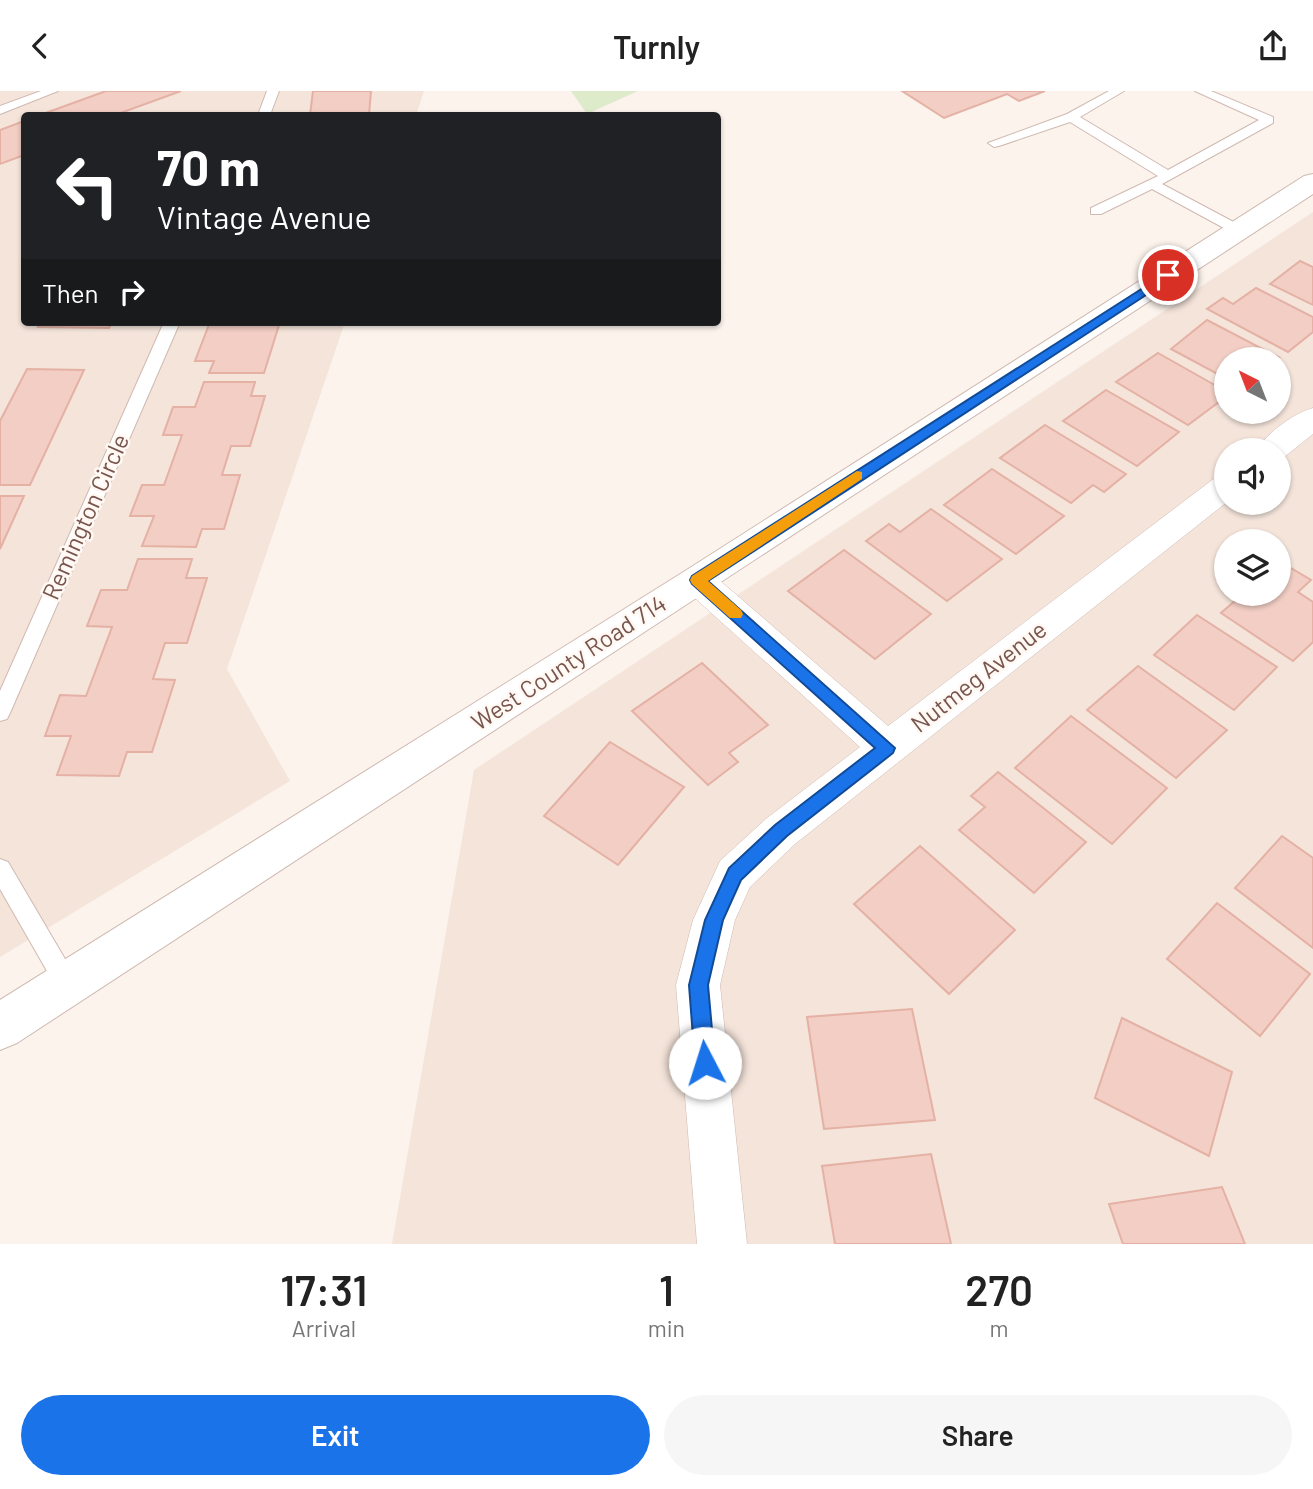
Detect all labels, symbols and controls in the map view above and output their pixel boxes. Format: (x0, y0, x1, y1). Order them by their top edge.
icon: back (21, 27, 59, 65)
text: Turnly (613, 27, 700, 65)
icon: share (1254, 27, 1292, 65)
text: 70 m (157, 137, 260, 196)
icon: left (42, 140, 133, 231)
text: Vintage Avenue (157, 197, 372, 235)
pin (1138, 245, 1198, 305)
icon: arrive (1149, 256, 1187, 294)
icon: right (113, 273, 151, 311)
text: Then (42, 277, 99, 308)
north arrow (1214, 347, 1292, 423)
map controls (1214, 347, 1291, 606)
street label: Remington Circle (35, 429, 134, 604)
button: sound (1214, 438, 1291, 515)
button: layers (1214, 529, 1291, 606)
street label: West County Road 714 (465, 588, 671, 736)
street label: Nutmeg Avenue (904, 614, 1052, 738)
position arrow (668, 1026, 742, 1100)
text: 17:31 (280, 1264, 367, 1314)
text: 1 (659, 1264, 674, 1314)
text: 270 (965, 1264, 1033, 1314)
text: Arrival (292, 1314, 356, 1342)
text: min (648, 1314, 685, 1342)
text: m (989, 1314, 1009, 1342)
button: Exit (21, 1395, 650, 1475)
button: Share (664, 1395, 1292, 1475)

